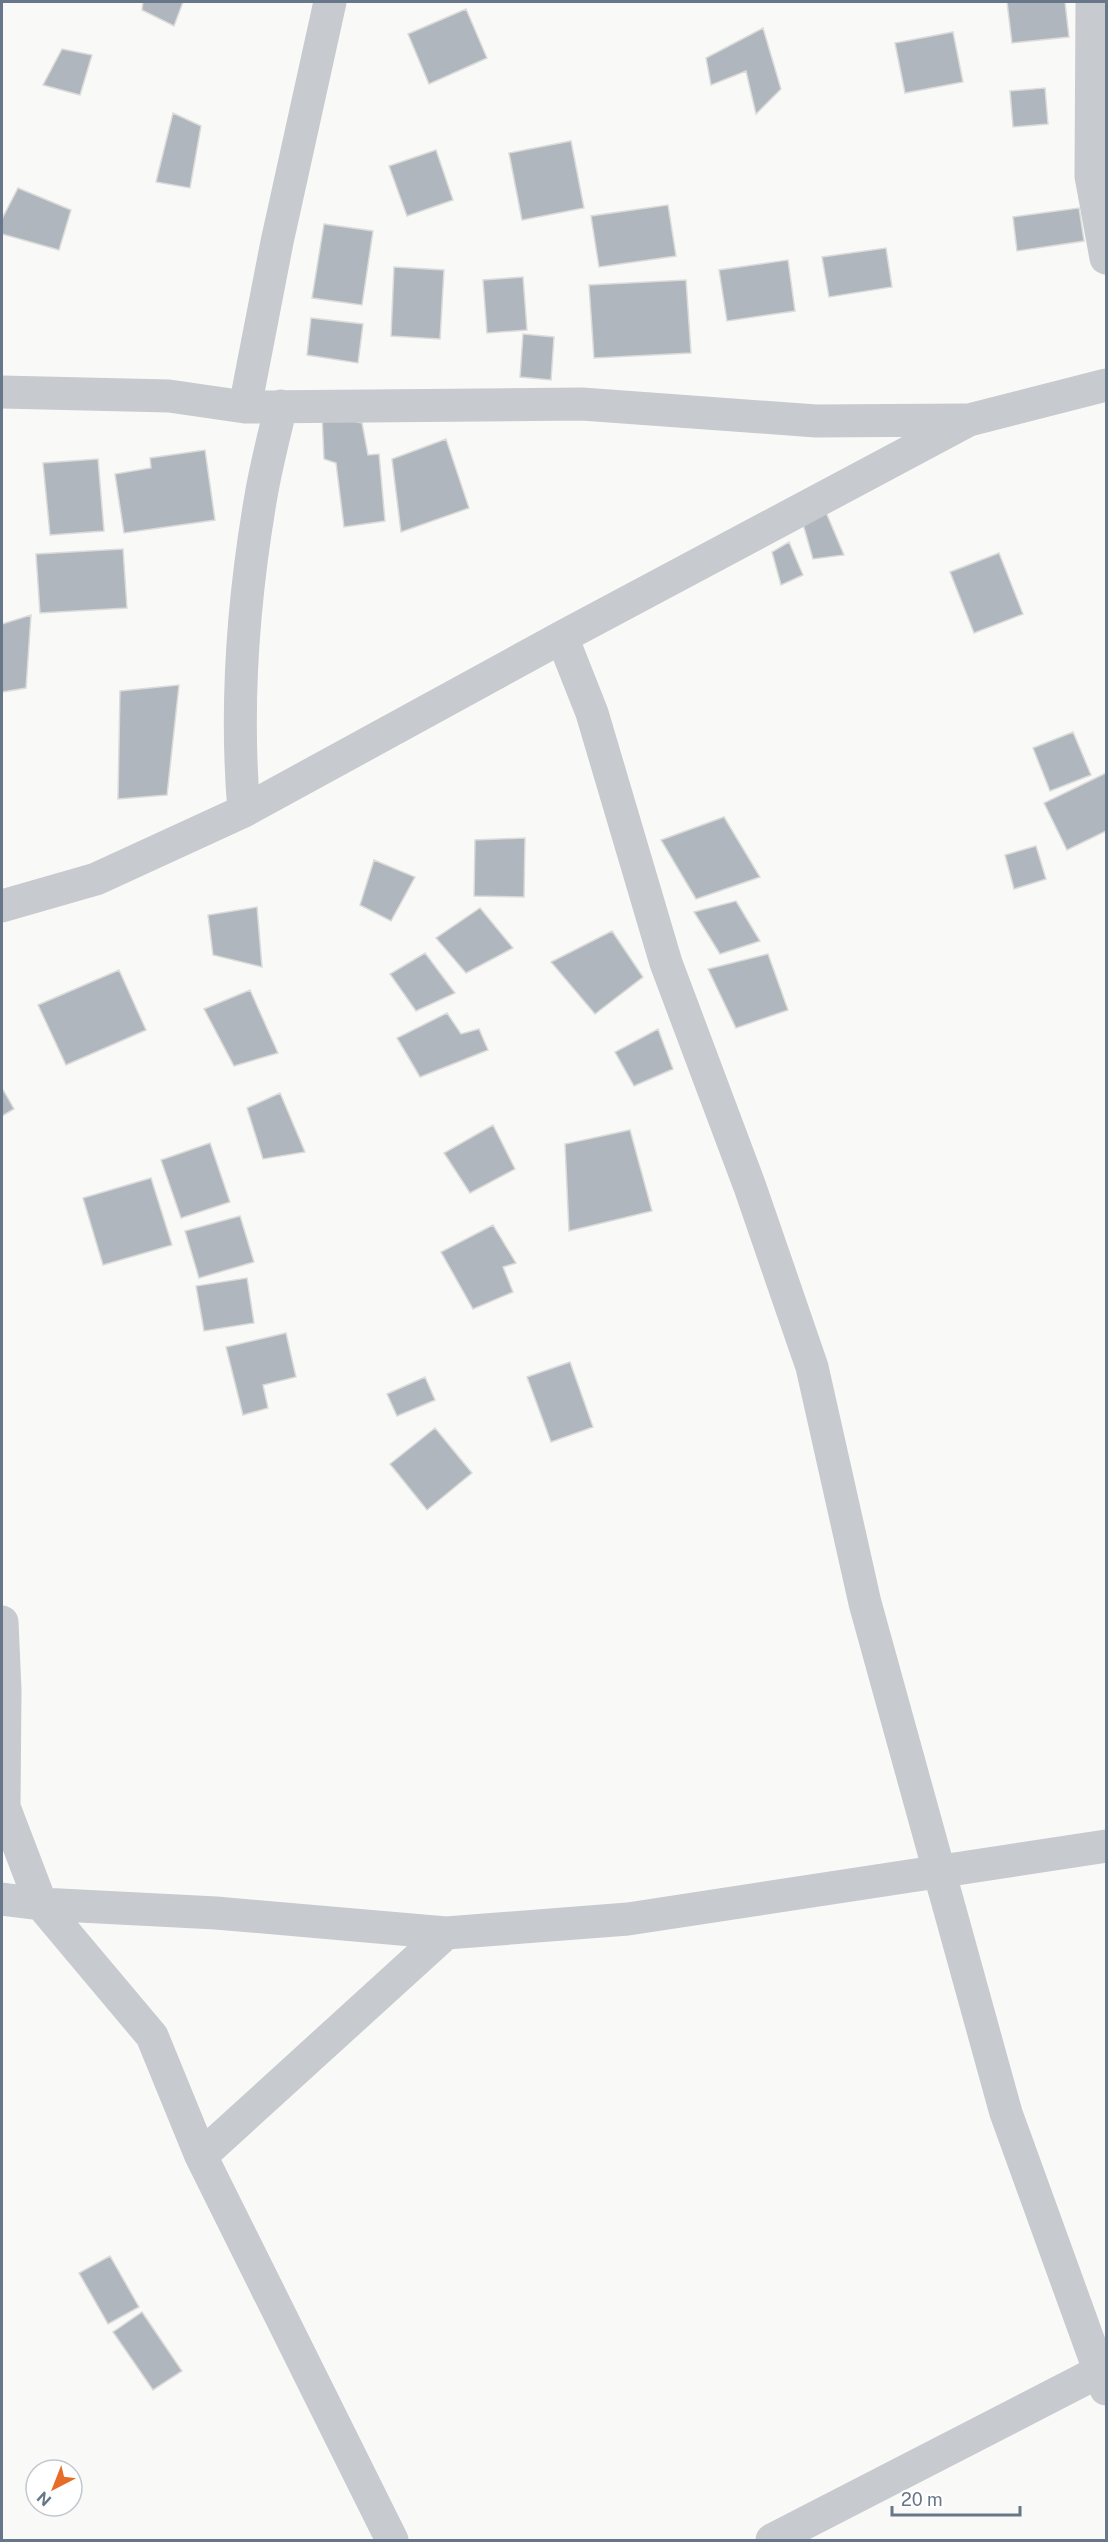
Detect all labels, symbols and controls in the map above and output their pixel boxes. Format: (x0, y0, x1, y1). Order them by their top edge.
north arrow (24, 2458, 84, 2518)
scale bar (892, 2479, 1020, 2517)
text: N (33, 2488, 55, 2510)
text: 20 m (901, 2489, 943, 2510)

